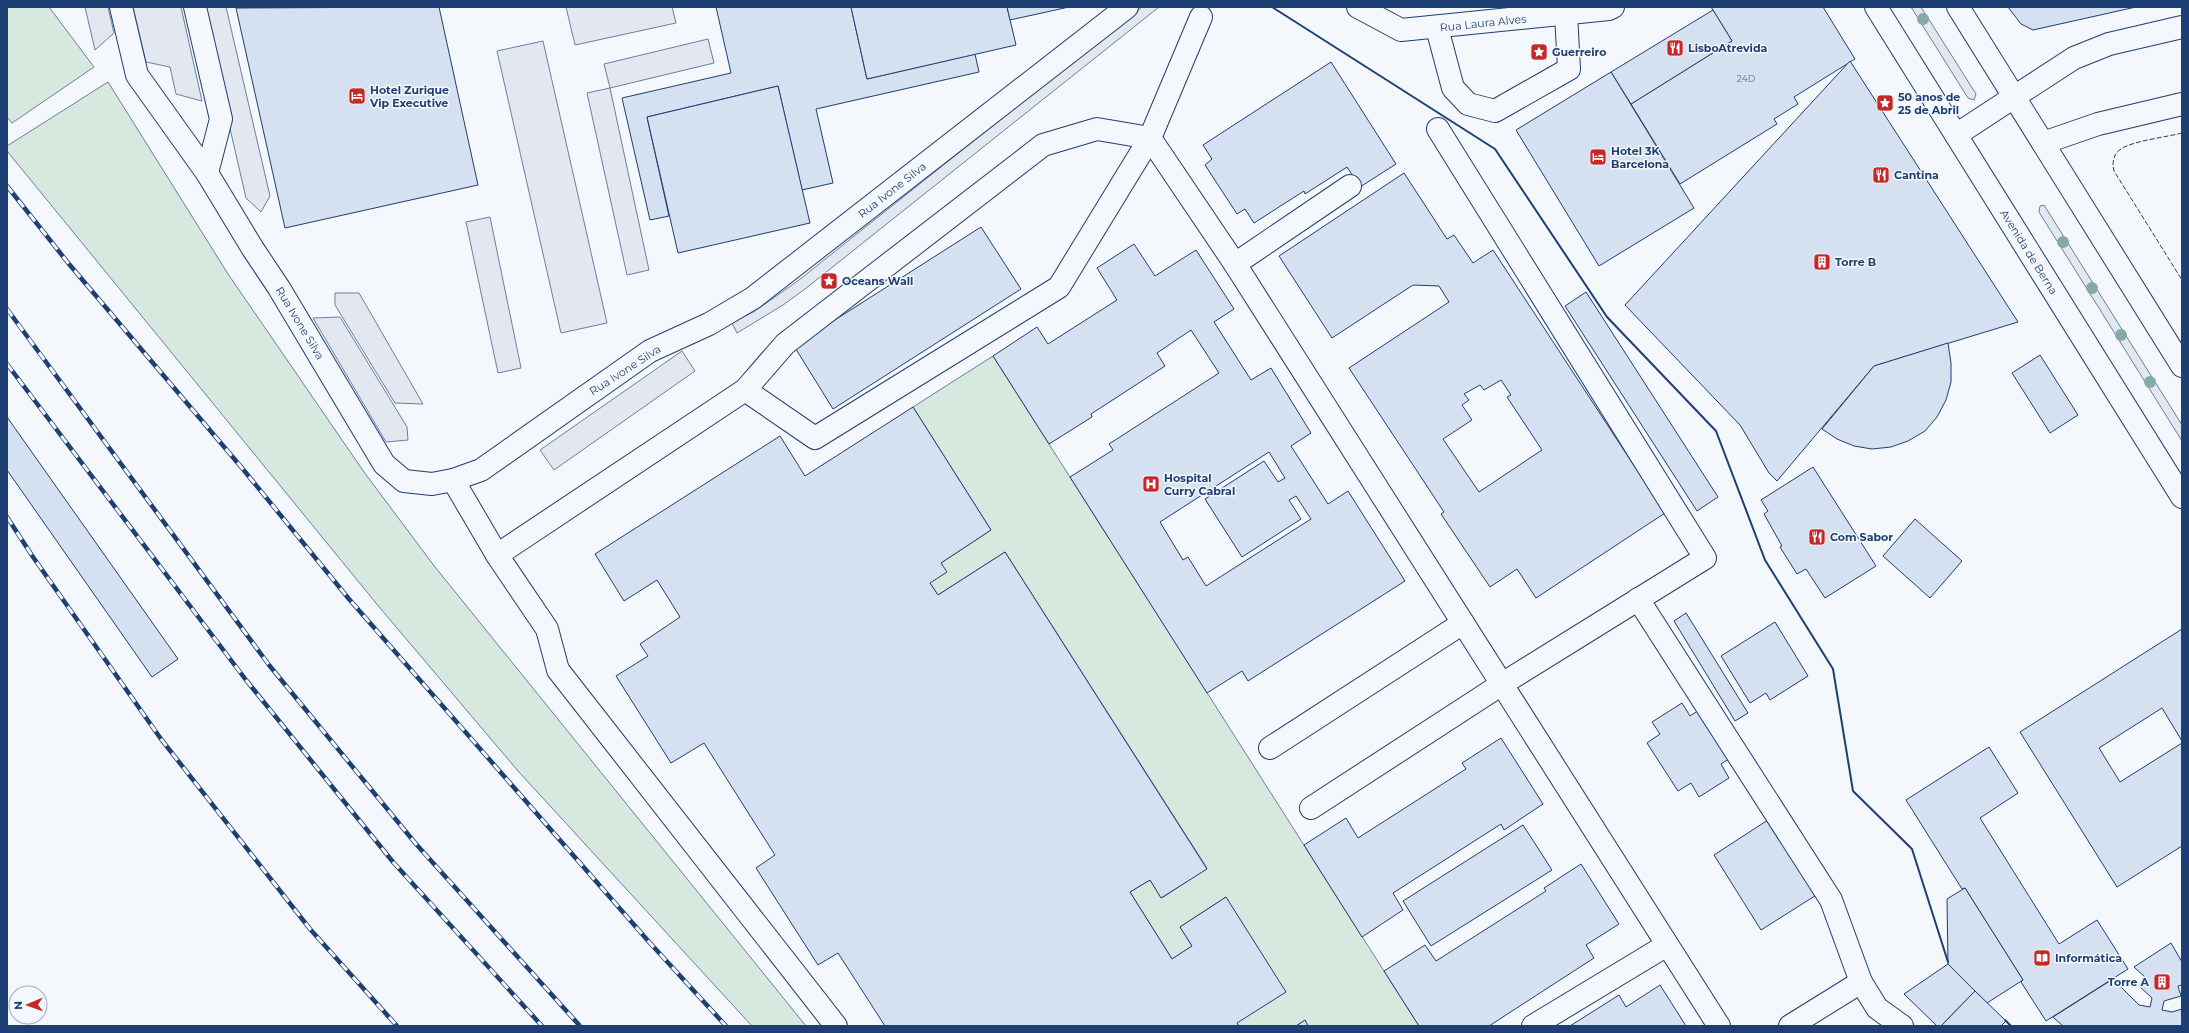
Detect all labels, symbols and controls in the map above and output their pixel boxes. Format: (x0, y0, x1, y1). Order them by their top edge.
street label: Rua Laura Alves (1439, 11, 1528, 35)
restaurant icon: LisboAtrevida (1665, 38, 1685, 58)
place label: LisboAtrevida (1688, 41, 1768, 55)
place icon: Guerreiro (1529, 42, 1549, 62)
place label: Guerreiro (1552, 45, 1606, 59)
house number: 24D (1737, 73, 1755, 84)
place label: Hotel Zurique Vip Executive (369, 83, 449, 110)
hotel icon: Hotel Zurique Vip Executive (347, 86, 367, 106)
place label: 50 anos de 25 de Abril (1898, 90, 1960, 117)
place icon: 50 anos de 25 de Abril (1875, 93, 1895, 113)
place label: Hotel 3K Barcelona (1611, 144, 1669, 171)
hotel icon: Hotel 3K Barcelona (1588, 147, 1608, 167)
street label: Rua Ivone Silva (855, 159, 929, 221)
restaurant icon: Cantina (1871, 165, 1891, 185)
place label: Cantina (1894, 168, 1939, 182)
street label: Avenida de Berna (1997, 207, 2061, 297)
building icon: Torre B (1812, 252, 1832, 272)
place label: Torre B (1835, 255, 1876, 269)
place icon: Oceans Wall (819, 271, 839, 291)
place label: Oceans Wall (842, 274, 913, 288)
street label: Rua Ivone Silva (273, 284, 327, 362)
street label: Rua Ivone Silva (587, 342, 663, 398)
place label: Hospital Curry Cabral (1164, 471, 1235, 498)
hospital icon: Hospital Curry Cabral (1141, 474, 1161, 494)
restaurant icon: Com Sabor (1807, 527, 1827, 547)
place label: Com Sabor (1830, 530, 1893, 544)
library icon: Informática (2032, 948, 2052, 968)
place label: Informática (2055, 951, 2122, 965)
building icon: Torre A (2152, 972, 2172, 992)
place label: Torre A (2108, 975, 2150, 989)
north arrow (8, 985, 48, 1025)
text: N (11, 1001, 25, 1010)

